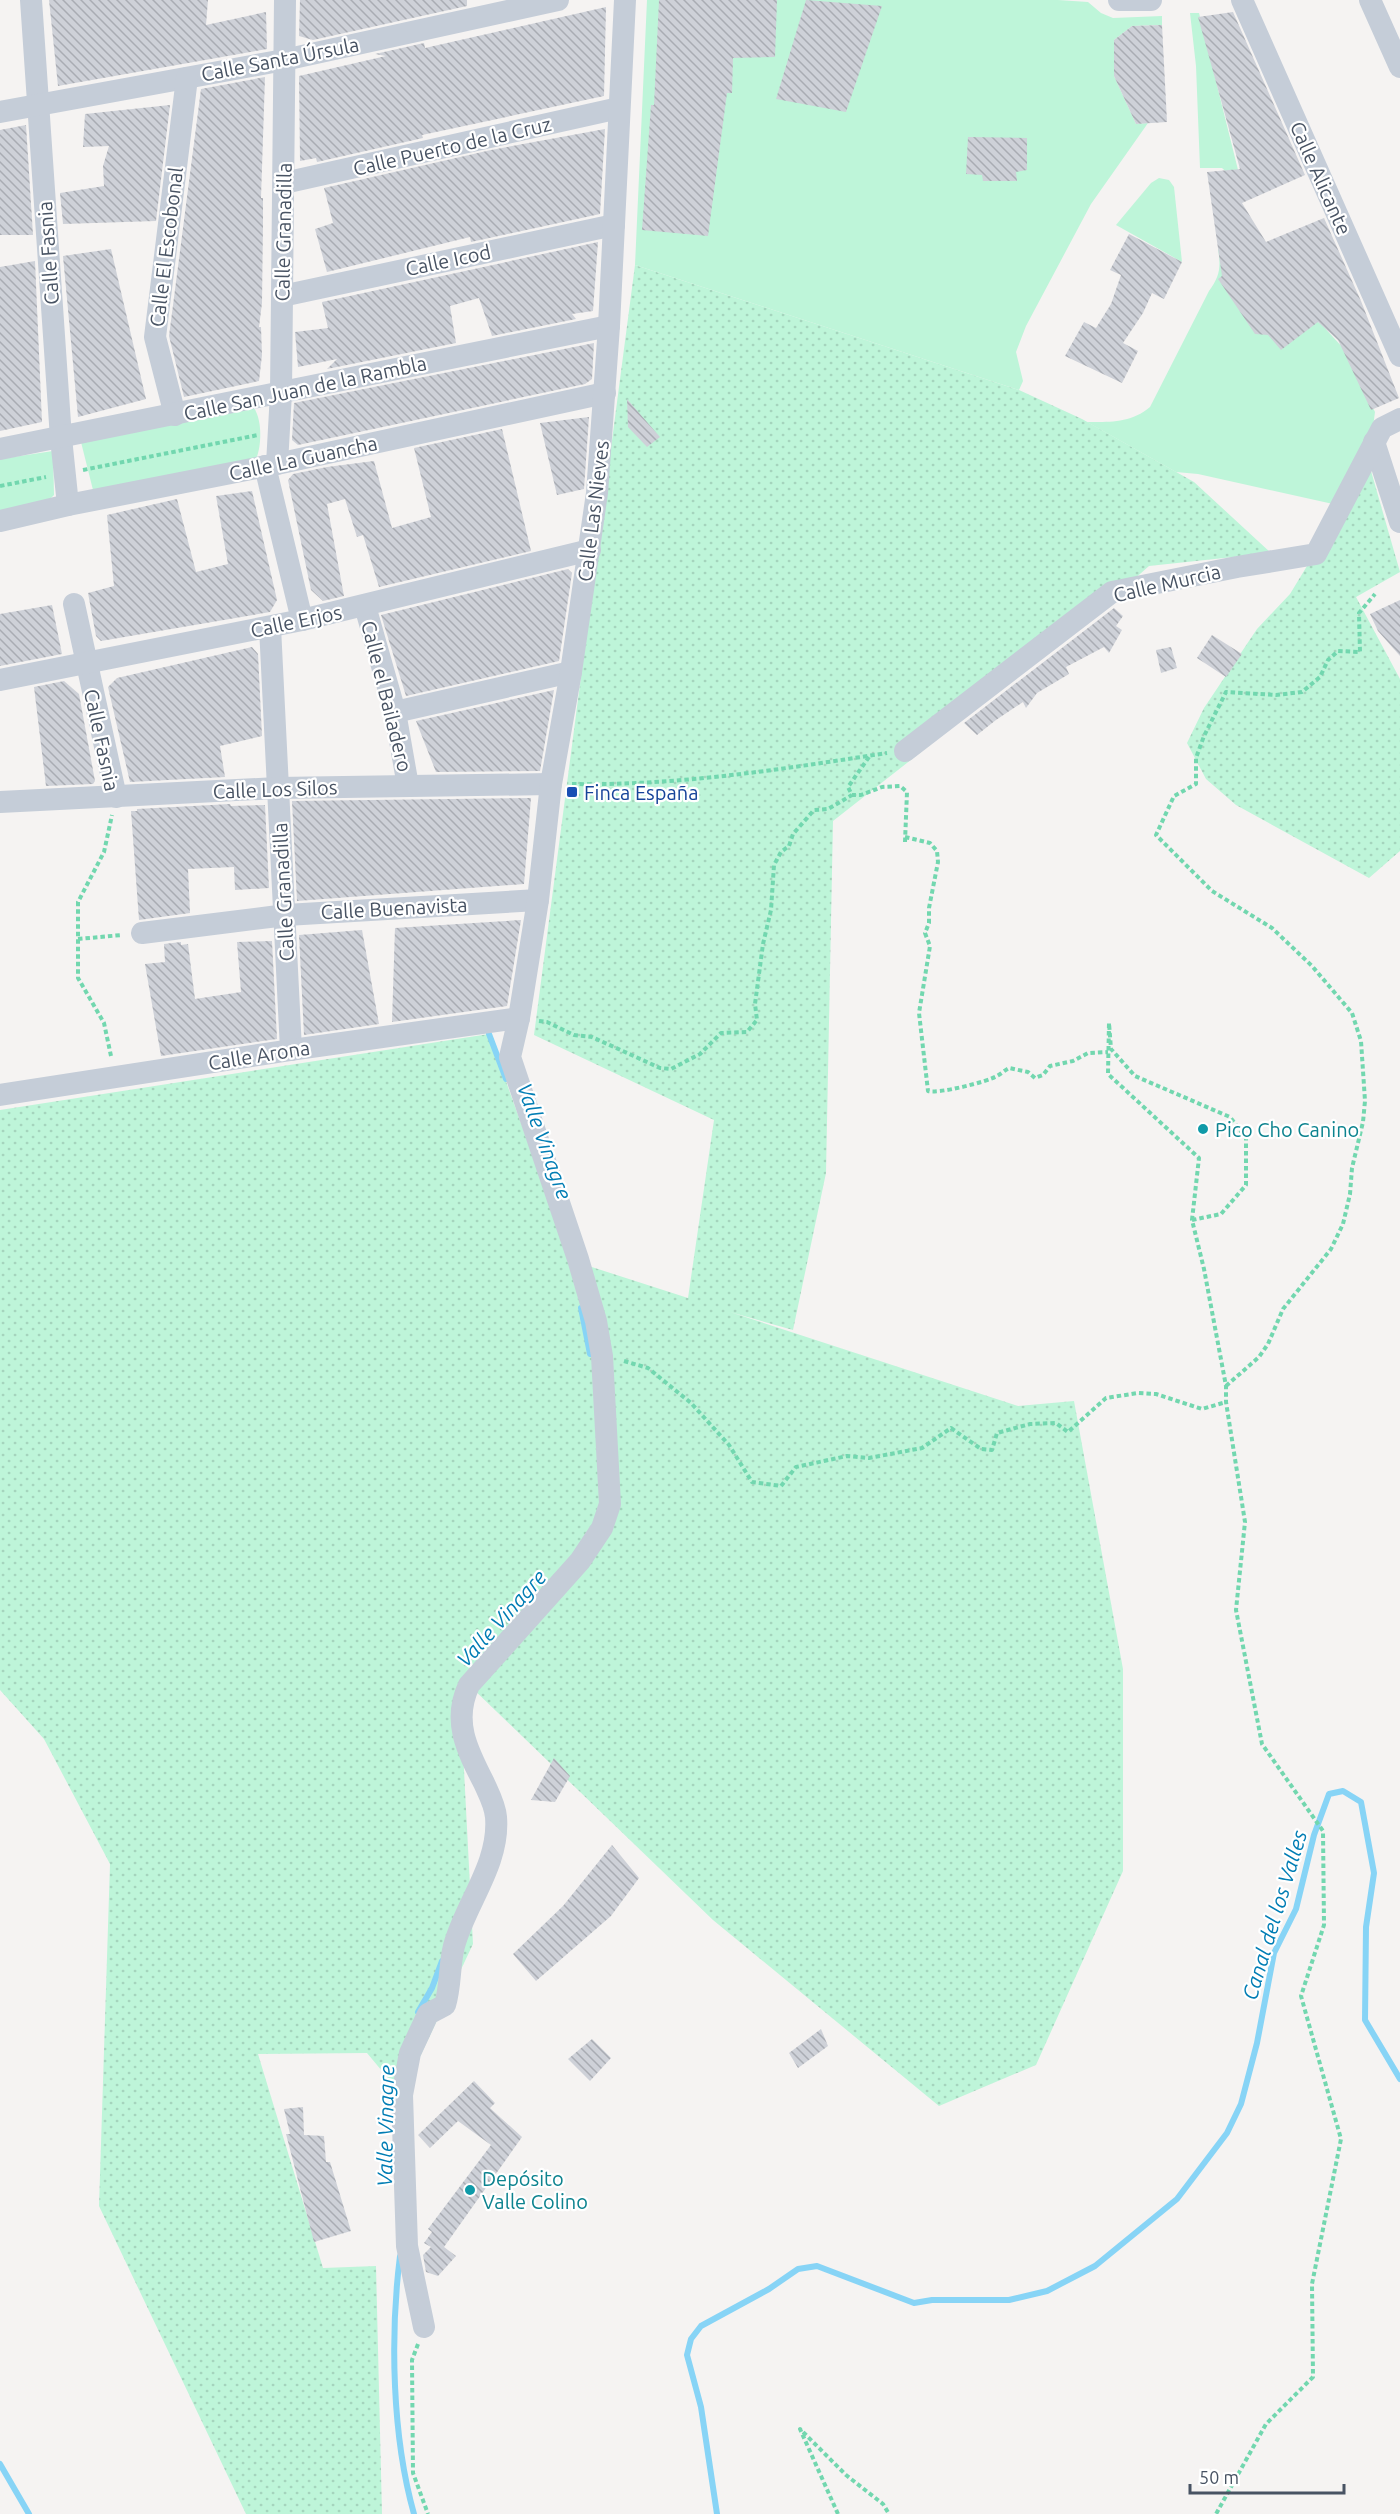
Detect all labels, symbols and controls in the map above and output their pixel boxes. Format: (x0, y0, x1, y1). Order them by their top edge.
street label: Calle Santa Úrsula (199, 32, 361, 86)
street label: Calle Puerto de la Cruz (351, 112, 553, 180)
street label: Calle Alicante (1286, 118, 1356, 238)
street label: Calle Granadilla (270, 162, 296, 302)
street label: Calle El Escobonal (145, 166, 187, 328)
street label: Calle Fasnia (33, 200, 63, 306)
street label: Calle Icod (403, 240, 493, 280)
street label: Calle San Juan de la Rambla (181, 351, 429, 425)
street label: Calle La Guancha (227, 431, 379, 485)
street label: Calle Las Nieves (573, 439, 613, 583)
street label: Calle Murcia (1111, 559, 1223, 607)
street label: Calle Erjos (248, 600, 344, 642)
street label: Calle el Bailadero (357, 618, 417, 774)
street label: Calle Fasnia (80, 687, 124, 793)
street label: Calle Los Silos (212, 775, 338, 803)
place label: Finca España (584, 781, 698, 804)
marker: Finca España (565, 785, 579, 799)
street label: Calle Granadilla (268, 822, 298, 962)
street label: Calle Buenavista (320, 893, 468, 923)
street label: Calle Arona (207, 1036, 311, 1074)
water label: Valle Vinagre (513, 1080, 577, 1203)
place label: Pico Cho Canino (1215, 1118, 1359, 1141)
marker: Pico Cho Canino (1196, 1122, 1210, 1136)
water label: Valle Vinagre (451, 1564, 551, 1671)
water label: Canal del los Valles (1237, 1827, 1311, 2003)
water label: Valle Vinagre (372, 2064, 398, 2187)
place label: Depósito Valle Colino (482, 2167, 588, 2213)
marker: Depósito Valle Colino (463, 2183, 477, 2197)
scale bar (1190, 2457, 1344, 2495)
text: 50 m (1199, 2467, 1239, 2487)

